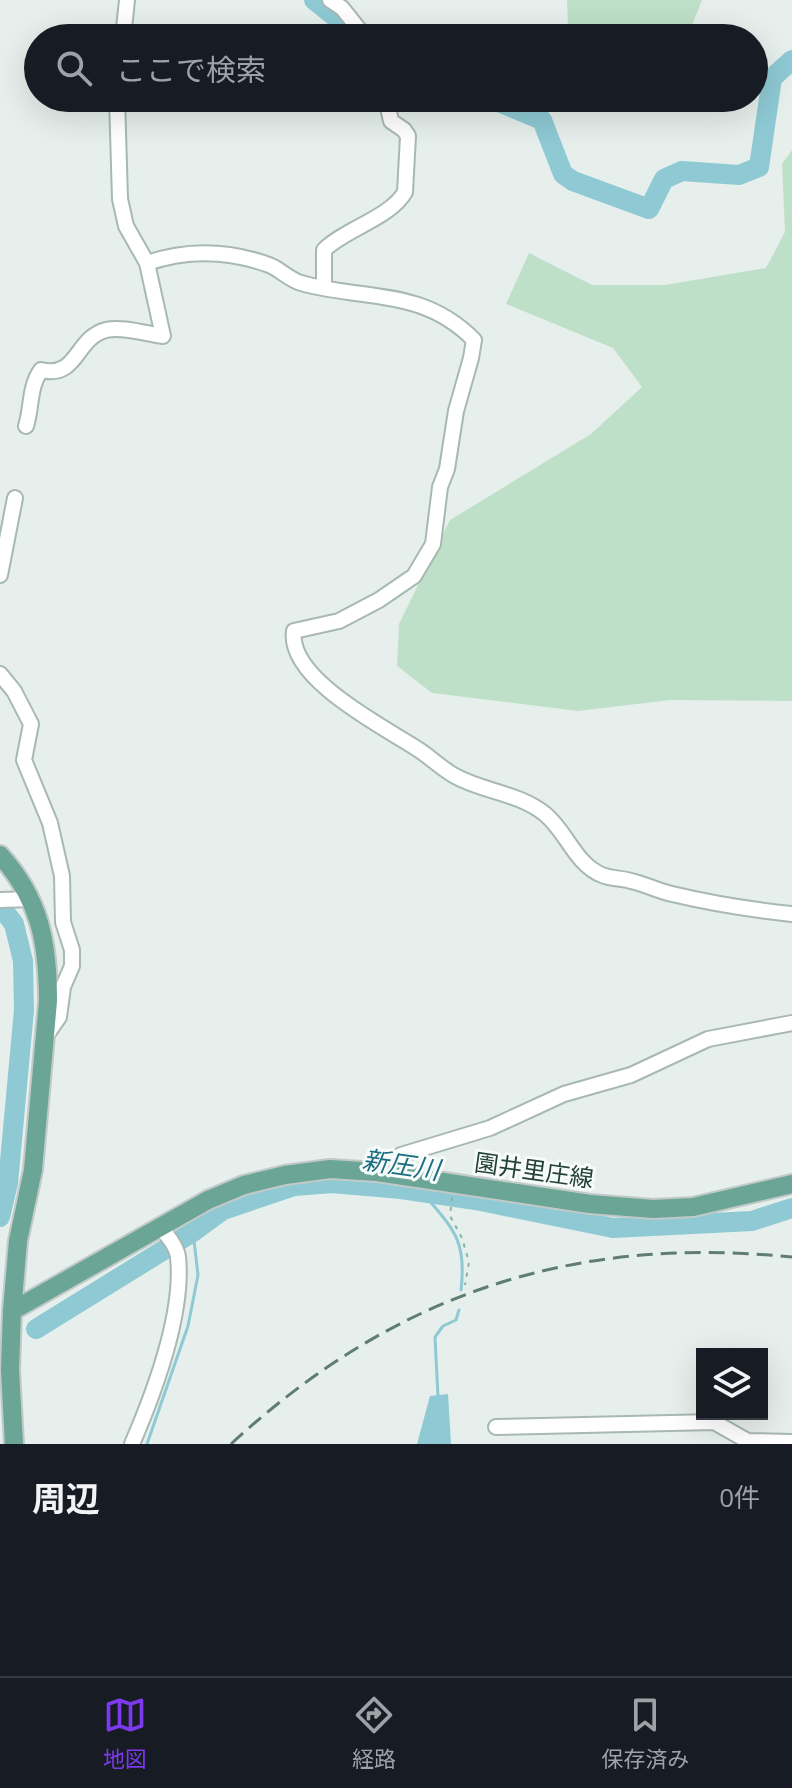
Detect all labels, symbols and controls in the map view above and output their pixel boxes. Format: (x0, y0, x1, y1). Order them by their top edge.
search box (24, 24, 768, 112)
icon: search (52, 46, 96, 90)
text: ここで検索 (116, 49, 266, 90)
water label: 新圧川 (360, 1141, 445, 1188)
street label: 園井里庄線 (472, 1145, 596, 1194)
map controls (696, 1348, 768, 1420)
button: layers (696, 1348, 768, 1420)
text: 周辺 (32, 1475, 100, 1521)
text: 0件 (719, 1479, 760, 1515)
tab: 地図 (103, 1693, 147, 1773)
tab: 経路 (352, 1693, 396, 1773)
tab: 保存済み (601, 1693, 689, 1773)

